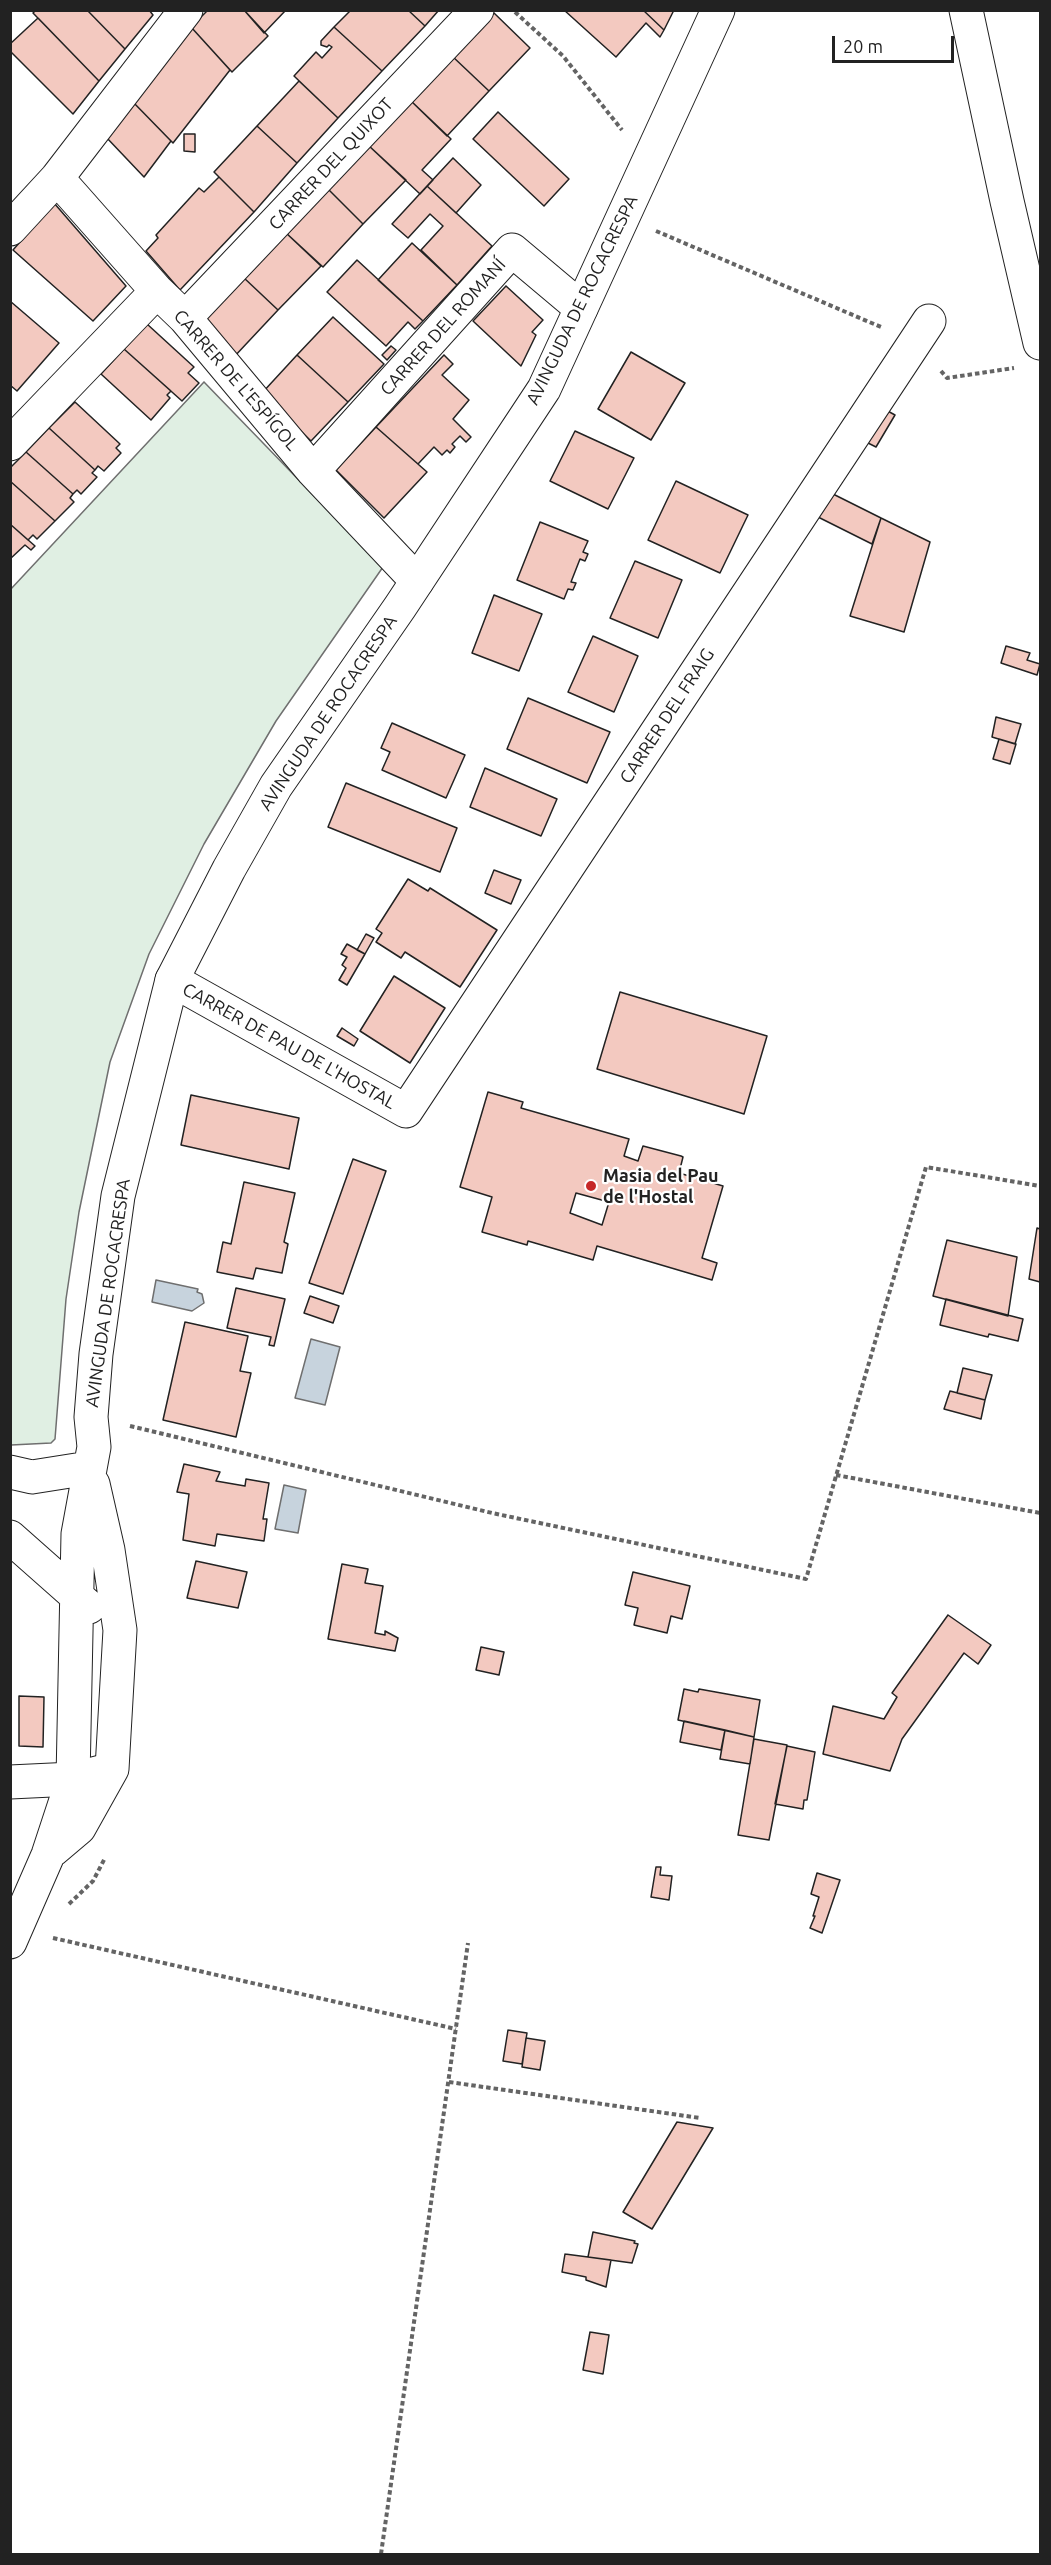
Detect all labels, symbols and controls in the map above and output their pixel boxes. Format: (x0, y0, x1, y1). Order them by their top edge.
scale bar (835, 24, 956, 62)
text: 20 m (843, 36, 883, 56)
street label: CARRER DEL QUIXOT (264, 94, 398, 234)
street label: AVINGUDA DE ROCACRESPA (522, 192, 642, 408)
street label: CARRER DEL ROMANÍ (376, 254, 510, 400)
street label: CARRER DE L'ESPÍGOL (169, 305, 303, 455)
street label: AVINGUDA DE ROCACRESPA (255, 611, 401, 815)
street label: CARRER DEL FRAIG (615, 644, 719, 788)
street label: CARRER DE PAU DE L'HOSTAL (179, 978, 399, 1114)
place label: Masia del Pau de l'Hostal (603, 1165, 719, 1208)
street label: AVINGUDA DE ROCACRESPA (81, 1177, 135, 1409)
marker: Masia del Pau de l'Hostal (584, 1179, 598, 1193)

